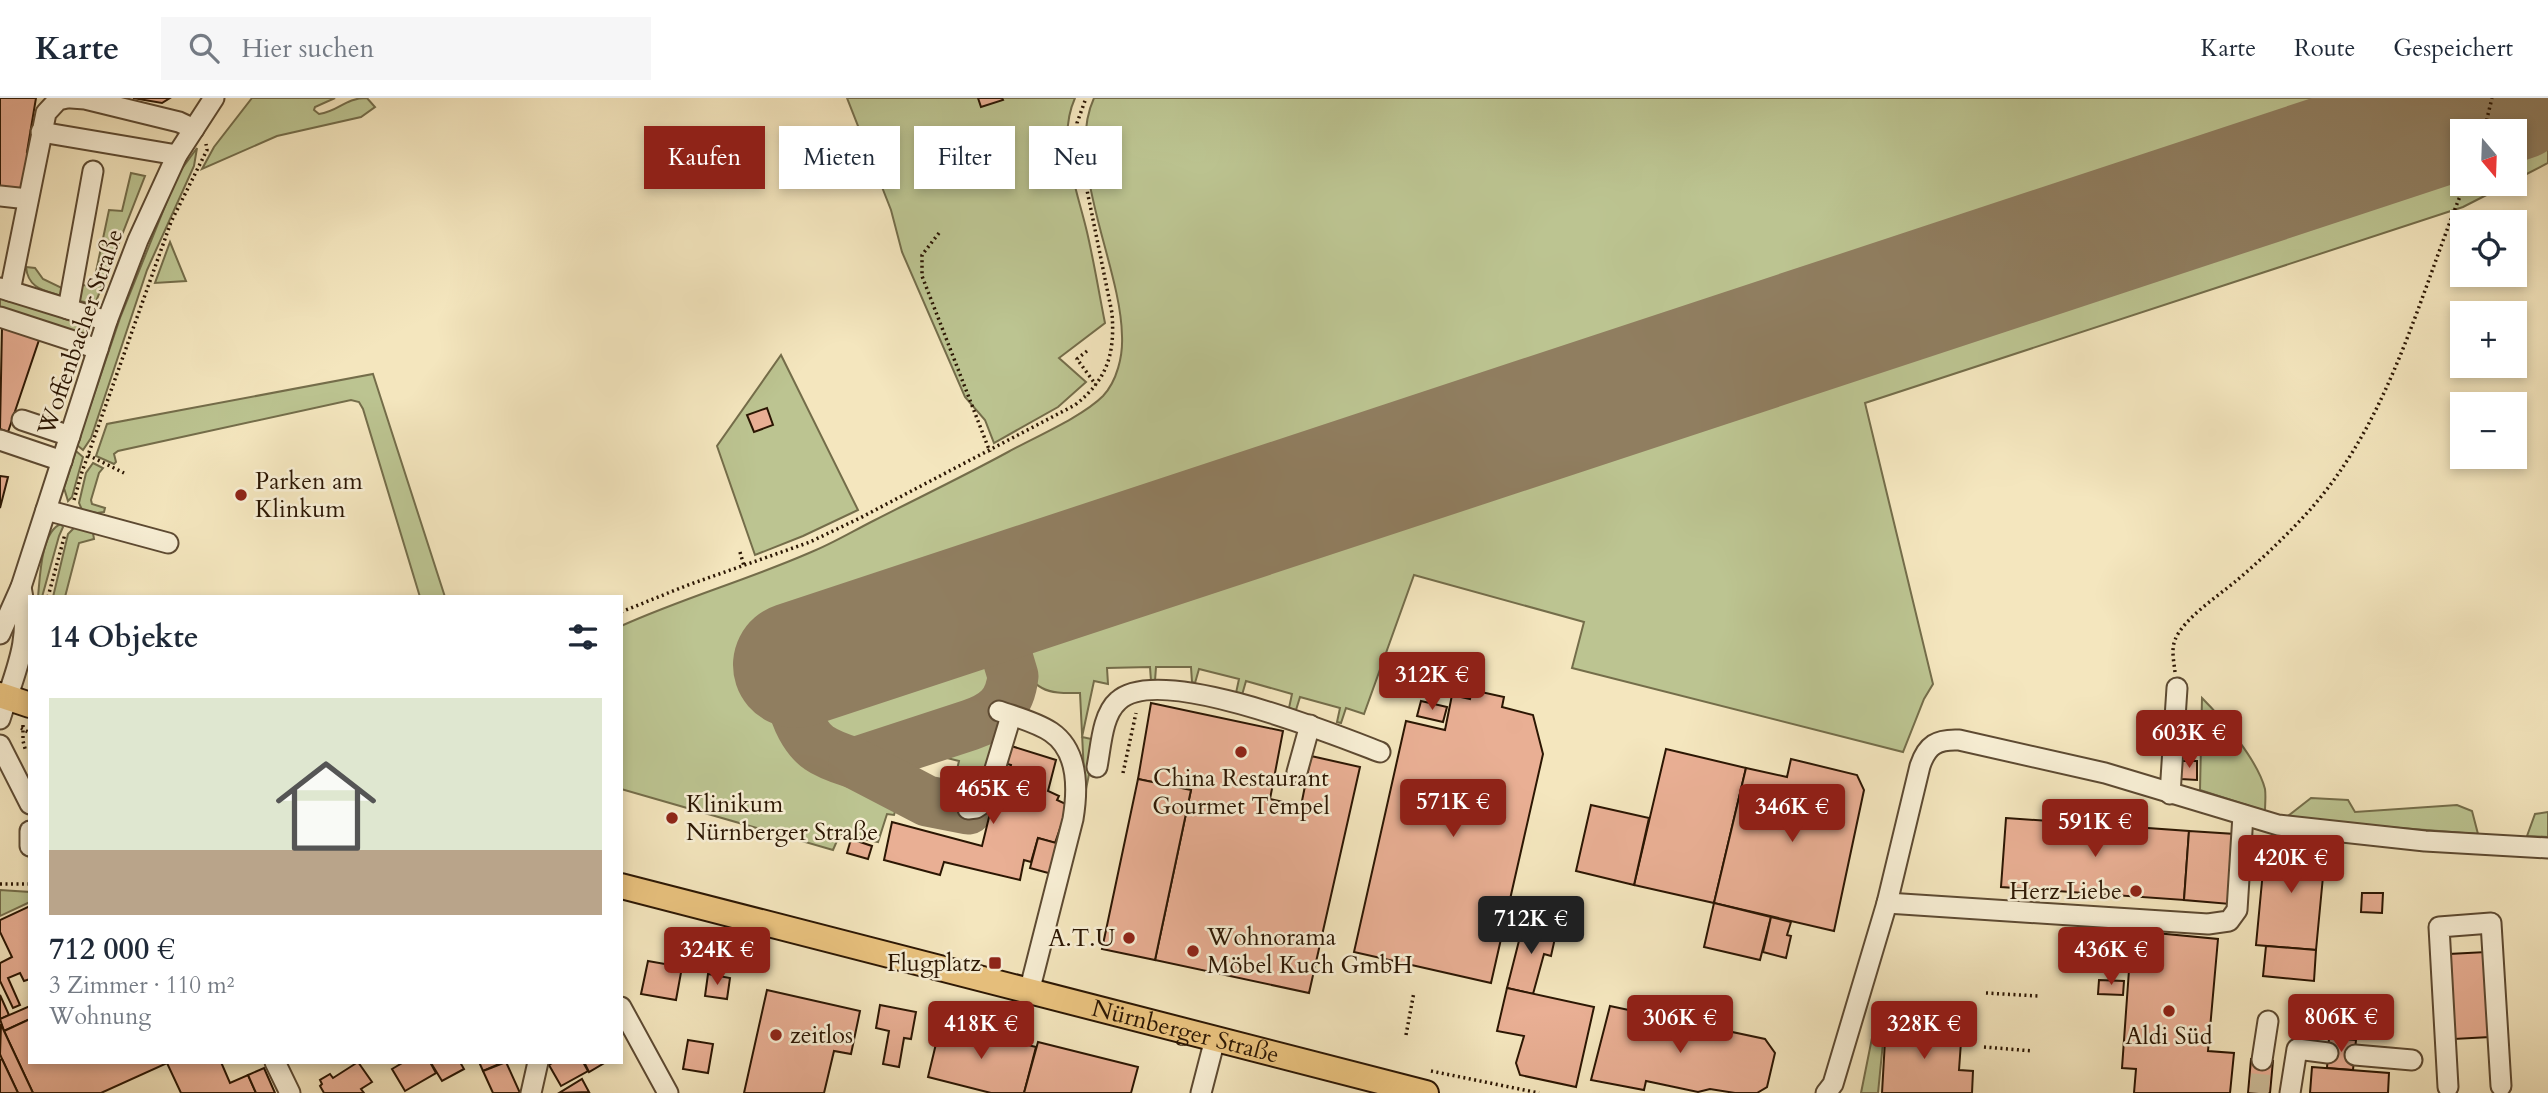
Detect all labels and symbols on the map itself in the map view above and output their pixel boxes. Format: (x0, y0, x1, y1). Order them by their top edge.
north arrow (2450, 119, 2527, 196)
street label: Woffenbacher Straße (29, 225, 131, 441)
place label: Parken am Klinkum (255, 465, 364, 526)
marker: Parken am Klinkum (233, 487, 249, 503)
pin: 312K € (1375, 652, 1489, 712)
pin: 603K € (2132, 710, 2246, 770)
marker: China Restaurant Gourmet Tempel (1233, 744, 1249, 760)
place label: China Restaurant Gourmet Tempel (1152, 762, 1330, 823)
pin: 465K € (936, 766, 1050, 826)
pin: 571K € (1396, 780, 1510, 839)
pin: 346K € (1735, 784, 1849, 844)
place label: Klinikum Nürnberger Straße (686, 788, 878, 849)
pin: 591K € (2038, 800, 2152, 859)
marker: Klinikum Nürnberger Straße (664, 810, 680, 826)
pin: 420K € (2234, 836, 2348, 895)
place label: Herz Liebe (2009, 875, 2122, 908)
marker: Herz Liebe (2128, 883, 2144, 899)
pin: 712K € (1474, 896, 1588, 956)
place label: Wohnorama Möbel Kuch GmbH (1206, 921, 1413, 982)
place label: A.T.U (1049, 922, 1115, 955)
pin: 324K € (660, 928, 774, 987)
pin: 436K € (2054, 928, 2168, 987)
marker: A.T.U (1121, 930, 1137, 946)
marker: Wohnorama Möbel Kuch GmbH (1185, 943, 1201, 959)
place label: Flugplatz (887, 947, 981, 980)
marker: Flugplatz (987, 955, 1003, 971)
street label: Nürnberger Straße (1088, 992, 1283, 1072)
pin: 806K € (2284, 995, 2398, 1054)
pin: 306K € (1623, 996, 1737, 1055)
pin: 418K € (924, 1002, 1038, 1061)
pin: 328K € (1867, 1002, 1981, 1061)
marker: Aldi Süd (2161, 1003, 2177, 1019)
place label: zeitlos (790, 1019, 853, 1052)
place label: Aldi Süd (2125, 1020, 2213, 1053)
marker: zeitlos (768, 1027, 784, 1043)

